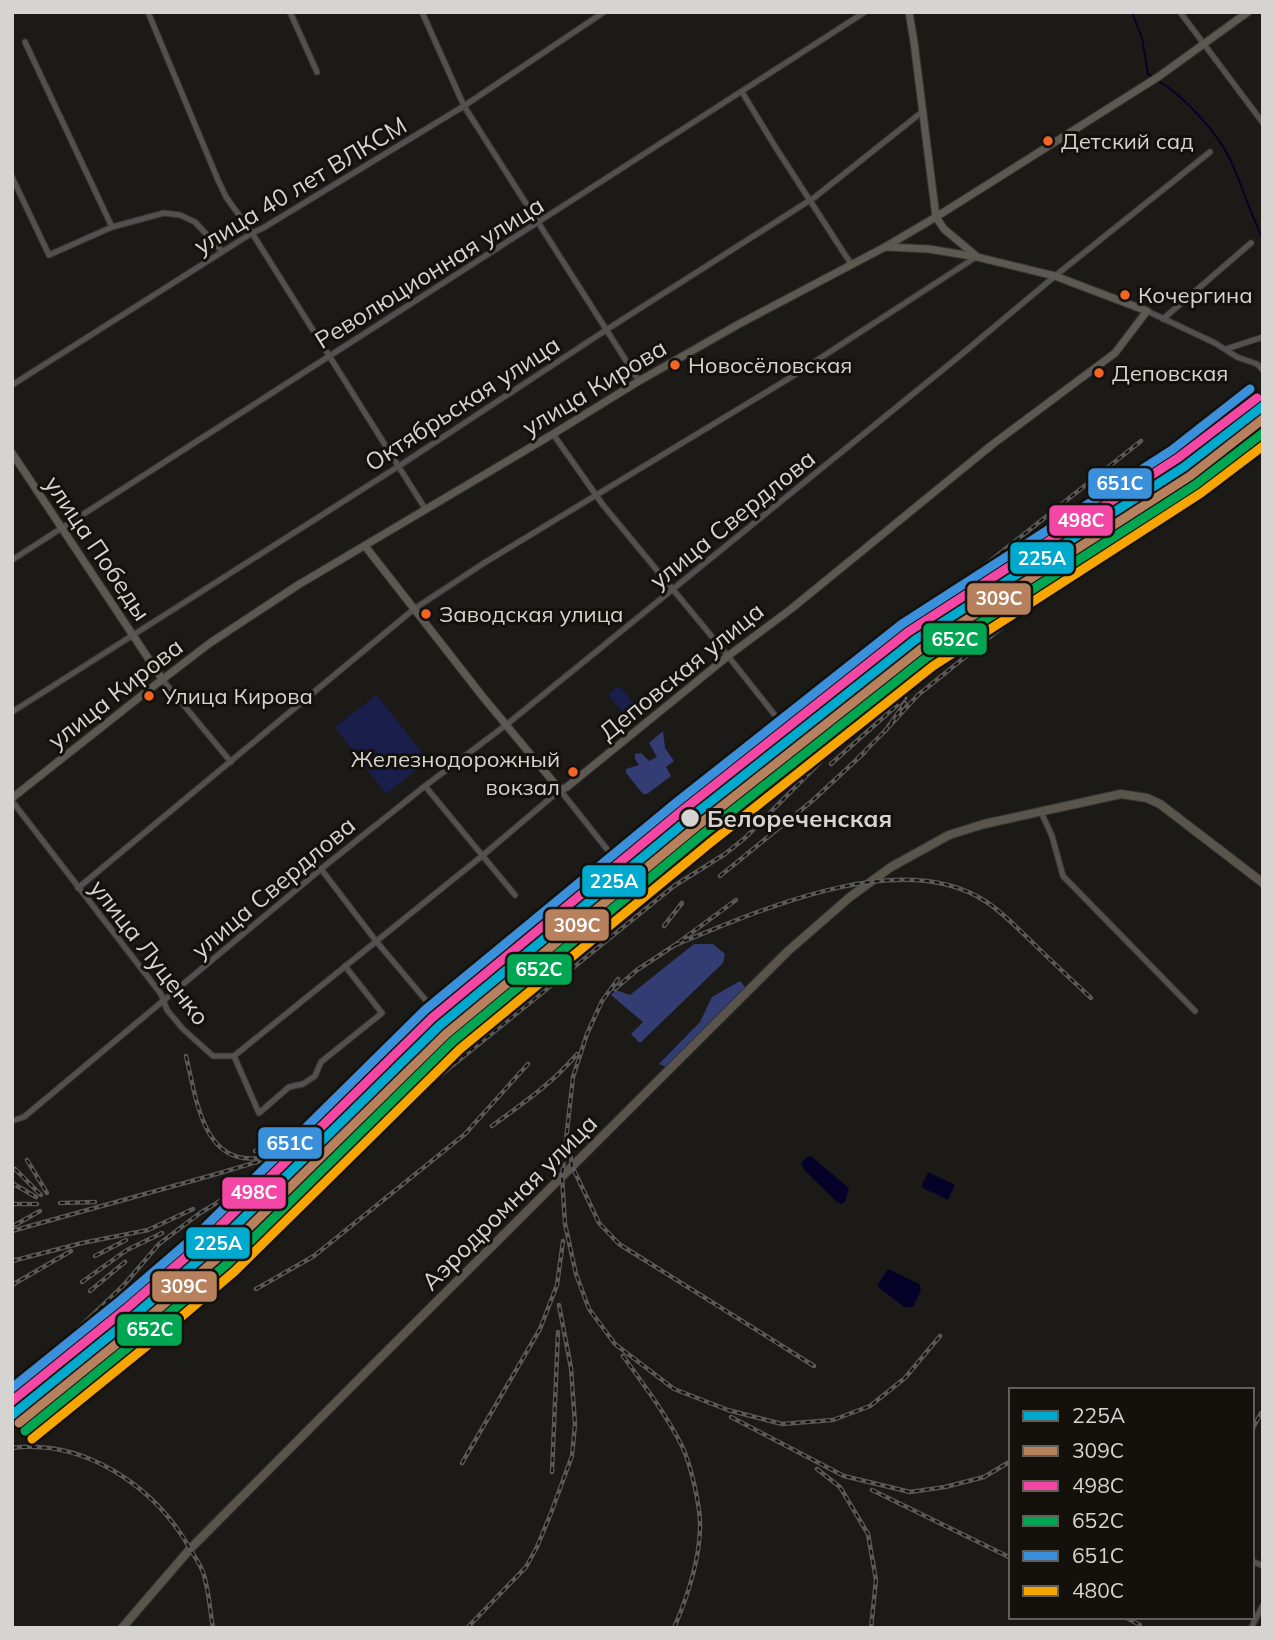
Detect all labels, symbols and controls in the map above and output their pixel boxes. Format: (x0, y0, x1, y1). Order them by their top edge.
street label: улица 40 лет ВЛКСМ (188, 110, 412, 260)
place label: Детский сад (1061, 127, 1194, 155)
marker: Детский сад (1041, 134, 1055, 148)
street label: Революционная улица (309, 189, 549, 355)
place label: Кочергина (1138, 281, 1253, 309)
marker: Кочергина (1118, 288, 1132, 302)
street label: Октябрьская улица (359, 329, 565, 477)
street label: улица Кирова (516, 332, 672, 442)
place label: Новосёловская (688, 351, 852, 379)
marker: Новосёловская (668, 358, 682, 372)
place label: Деповская (1112, 359, 1228, 387)
marker: Деповская (1092, 366, 1106, 380)
street label: улица Свердлова (643, 443, 821, 595)
line badge: 651С (1087, 467, 1153, 500)
street label: улица Победы (39, 470, 157, 626)
text: 651С (1096, 471, 1144, 495)
line badge: 498С (1048, 504, 1114, 537)
text: 498С (1057, 508, 1105, 532)
line badge: 225А (1009, 541, 1075, 575)
text: 225А (1018, 546, 1067, 570)
line badge: 309С (966, 582, 1032, 616)
text: 309С (975, 586, 1023, 610)
street label: Деповская улица (593, 595, 769, 747)
place label: Заводская улица (439, 600, 624, 628)
marker: Заводская улица (419, 607, 433, 621)
line badge: 652С (922, 622, 988, 656)
text: 652С (931, 627, 979, 651)
street label: улица Кирова (42, 631, 188, 755)
place label: Улица Кирова (161, 682, 313, 710)
marker: Улица Кирова (142, 689, 156, 703)
place label: Железнодорожный вокзал (351, 745, 560, 801)
marker: Железнодорожный вокзал (566, 765, 580, 779)
place label: Белореченская (707, 803, 892, 833)
marker: Белореченская (679, 807, 701, 829)
street label: улица Свердлова (185, 810, 361, 964)
line badge: 225А (581, 864, 647, 898)
text: 225А (590, 869, 639, 893)
street label: улица Луценко (84, 873, 216, 1031)
line badge: 309С (544, 908, 610, 942)
text: 309С (553, 913, 601, 937)
line badge: 652С (506, 953, 573, 986)
text: 652С (515, 957, 563, 981)
street label: Аэродромная улица (415, 1108, 603, 1296)
line badge: 651С (257, 1126, 323, 1160)
text: 651С (266, 1131, 314, 1155)
line badge: 498С (221, 1176, 287, 1210)
text: 498С (230, 1180, 278, 1204)
line badge: 225А (185, 1226, 251, 1260)
text: 225А (194, 1231, 243, 1255)
line badge: 309С (151, 1270, 218, 1303)
text: 309С (160, 1274, 208, 1298)
line badge: 652С (116, 1313, 183, 1347)
text: 652С (126, 1317, 174, 1341)
legend (1009, 1388, 1254, 1619)
text: 225А (1072, 1402, 1126, 1428)
text: 309С (1072, 1437, 1124, 1463)
text: 498С (1072, 1472, 1124, 1498)
text: 652С (1072, 1507, 1124, 1533)
text: 651С (1072, 1542, 1124, 1568)
text: 480С (1072, 1577, 1124, 1603)

